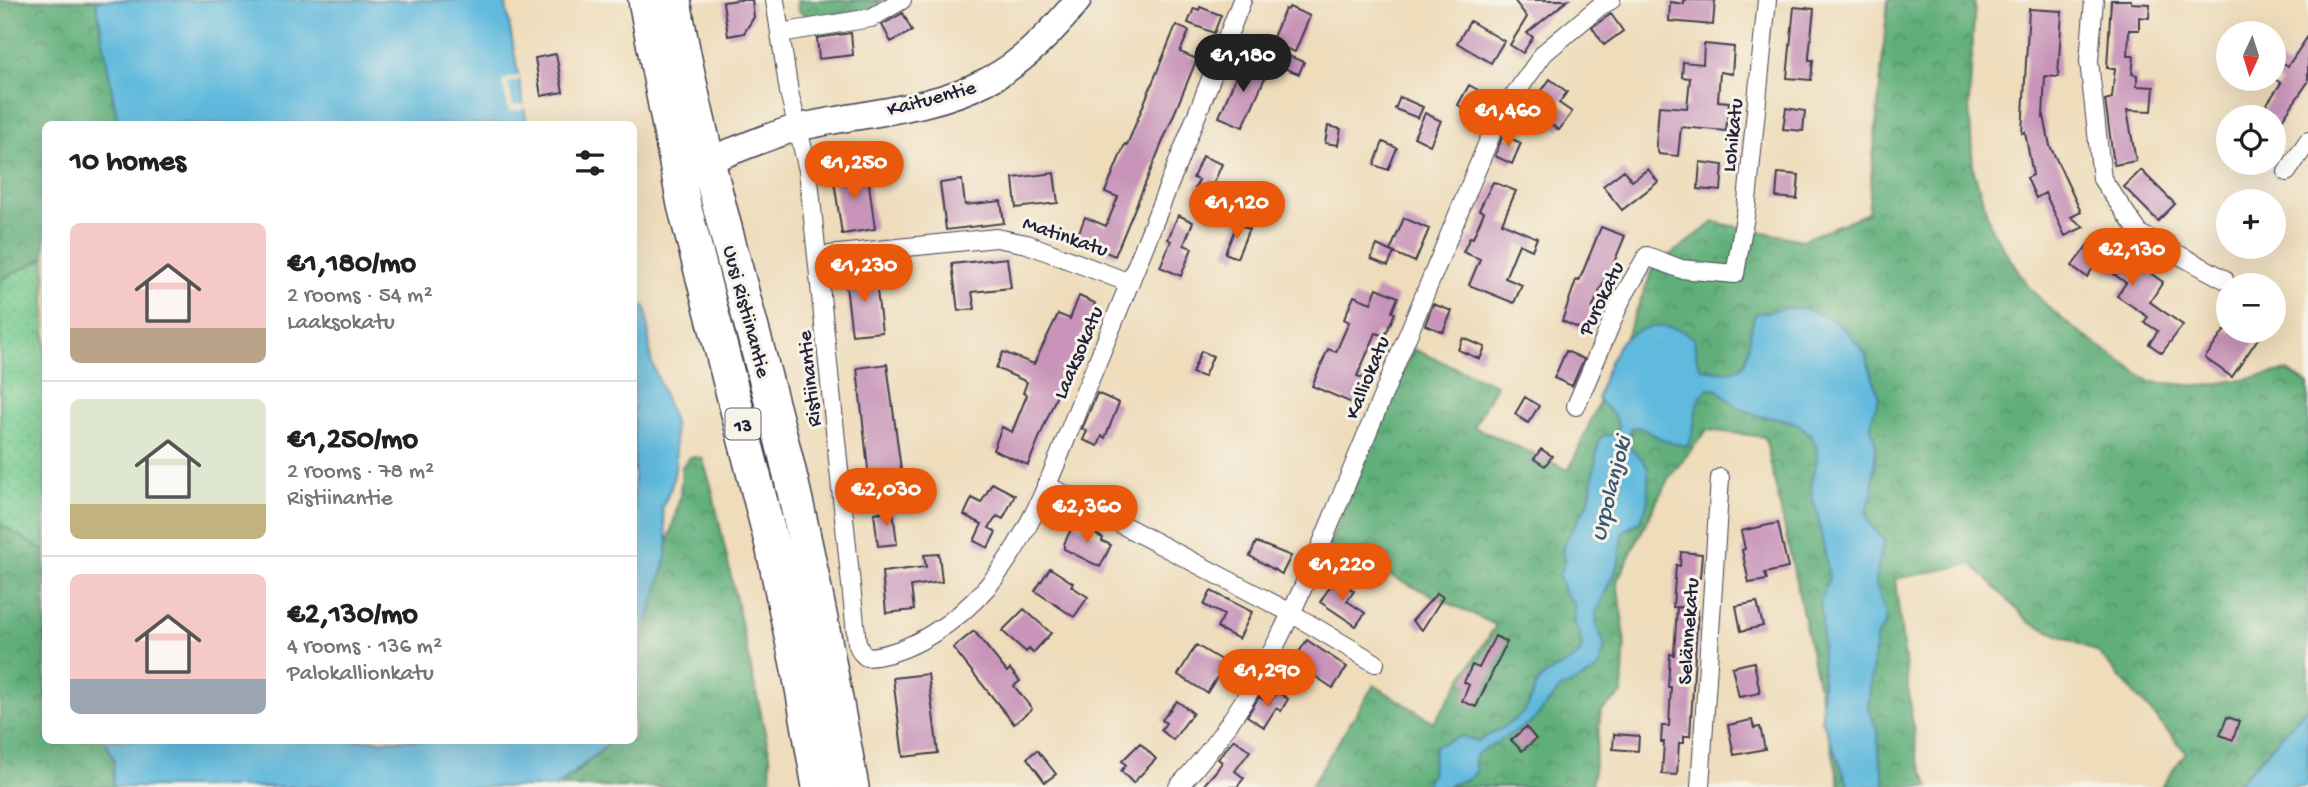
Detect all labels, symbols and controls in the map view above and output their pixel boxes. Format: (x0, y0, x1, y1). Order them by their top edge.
north arrow (2216, 21, 2286, 91)
map controls (2216, 21, 2286, 343)
pin: €1,180 (1186, 34, 1300, 94)
text: €1,180 (1210, 43, 1276, 70)
street label: Kaituentie (885, 76, 980, 124)
pin: €1,460 (1451, 90, 1565, 149)
street label: Lohikatu (1718, 97, 1751, 173)
text: €1,460 (1475, 98, 1541, 125)
button: locate (2216, 105, 2286, 175)
pin: €1,250 (797, 142, 911, 201)
icon: filters (571, 144, 609, 182)
text: 10 homes (70, 146, 186, 181)
text: €1,250 (821, 150, 887, 177)
pin: €1,120 (1180, 182, 1294, 241)
button: + (2216, 189, 2286, 259)
text: €1,120 (1205, 190, 1269, 217)
street label: Matinkatu (1019, 212, 1111, 265)
pin: €2,130 (2075, 229, 2189, 288)
text: €2,130 (2099, 237, 2165, 264)
street label: Uusi Ristiinantie (715, 243, 775, 382)
pin: €1,230 (807, 244, 921, 304)
text: €1,180/mo (287, 248, 416, 283)
icon: home (126, 251, 210, 335)
text: €1,230 (831, 253, 897, 280)
street label: Purokatu (1574, 258, 1632, 342)
button: − (2216, 273, 2286, 343)
text: 2 rooms · 54 m² (287, 283, 433, 310)
street label: Laaksokatu (1049, 303, 1111, 404)
text: Laaksokatu (287, 310, 395, 337)
street label: Ristiinantie (794, 328, 829, 428)
street label: Kalliokatu (1341, 333, 1397, 424)
road number: 13 (726, 408, 760, 440)
text: €1,250/mo (287, 424, 418, 459)
icon: home (126, 427, 210, 511)
water label: Urpolanjoki (1586, 431, 1639, 544)
text: 2 rooms · 78 m² (287, 459, 434, 486)
pin: €2,030 (829, 468, 943, 528)
text: €2,030 (851, 477, 921, 504)
text: Ristiinantie (287, 486, 393, 513)
pin: €2,360 (1030, 486, 1144, 545)
text: €2,360 (1053, 494, 1121, 521)
pin: €1,220 (1285, 544, 1399, 603)
text: €1,220 (1309, 552, 1375, 579)
street label: Selännekatu (1674, 577, 1707, 686)
text: €2,130/mo (287, 599, 418, 634)
icon: home (126, 602, 210, 686)
text: 4 rooms · 136 m² (287, 634, 442, 661)
pin: €1,290 (1210, 650, 1324, 709)
text: €1,290 (1234, 658, 1300, 685)
text: Palokallionkatu (287, 661, 434, 688)

